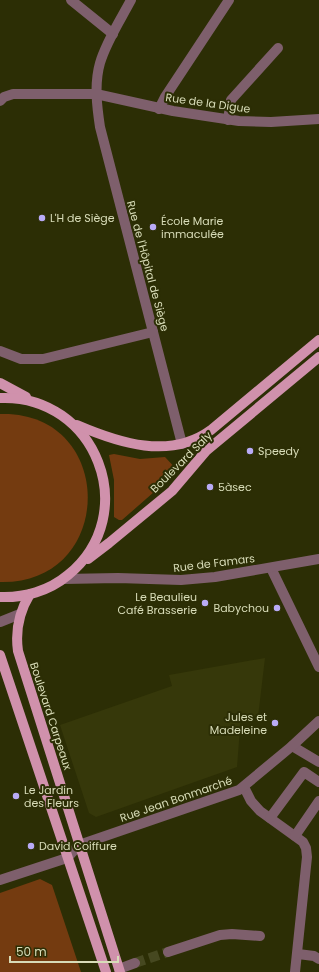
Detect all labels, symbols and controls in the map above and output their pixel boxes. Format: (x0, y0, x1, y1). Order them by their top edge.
street label: Rue de la Digue (165, 89, 252, 117)
street label: Rue de l'Hôpital de Siège (123, 199, 173, 333)
place label: L'H de Siège (50, 210, 115, 226)
marker: L'H de Siège (37, 213, 47, 223)
place label: École Marie immaculée (161, 213, 224, 242)
marker: École Marie immaculée (148, 222, 158, 232)
street label: Boulevard Saly (147, 427, 216, 496)
place label: Speedy (258, 443, 300, 459)
marker: Speedy (245, 446, 255, 456)
place label: 5àsec (218, 479, 252, 495)
marker: 5àsec (205, 482, 215, 492)
street label: Rue de Famars (172, 550, 256, 576)
place label: Le Beaulieu Café Brasserie (117, 589, 197, 618)
marker: Le Beaulieu Café Brasserie (200, 598, 210, 608)
place label: Babychou (213, 600, 269, 616)
marker: Babychou (272, 603, 282, 613)
street label: Boulevard Carpeaux (26, 660, 76, 773)
place label: Jules et Madeleine (210, 709, 267, 738)
marker: Jules et Madeleine (270, 718, 280, 728)
street label: Rue Jean Bonmarché (118, 772, 234, 826)
place label: Le Jardin des Fleurs (24, 782, 79, 811)
marker: Le Jardin des Fleurs (11, 791, 21, 801)
place label: David Coiffure (39, 838, 117, 854)
marker: David Coiffure (26, 841, 36, 851)
scale bar (10, 938, 118, 964)
text: 50 m (16, 943, 47, 960)

